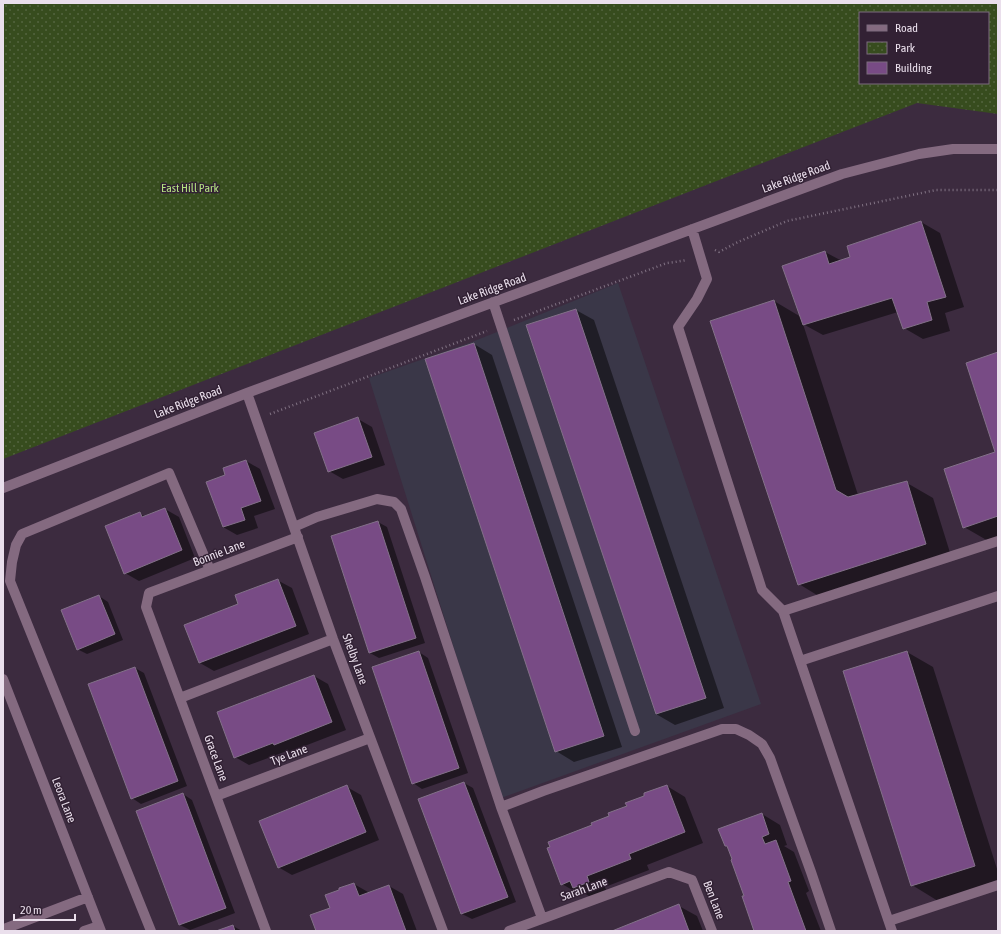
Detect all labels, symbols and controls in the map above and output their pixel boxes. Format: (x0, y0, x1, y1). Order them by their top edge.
legend (859, 12, 989, 84)
text: Road (895, 21, 918, 35)
text: Park (895, 41, 916, 55)
text: Building (895, 61, 933, 75)
street label: Lake Ridge Road (760, 158, 832, 196)
park label: East Hill Park (161, 181, 220, 195)
street label: Lake Ridge Road (456, 270, 528, 308)
street label: Lake Ridge Road (152, 383, 224, 421)
street label: Bonnie Lane (191, 537, 247, 569)
street label: Shelby Lane (339, 632, 371, 686)
street label: Grace Lane (201, 733, 231, 783)
street label: Tye Lane (269, 742, 309, 768)
street label: Leora Lane (49, 775, 79, 825)
street label: Sarah Lane (559, 874, 609, 904)
street label: Ben Lane (700, 879, 728, 921)
scale bar (14, 896, 75, 922)
text: 20 m (20, 903, 42, 917)

